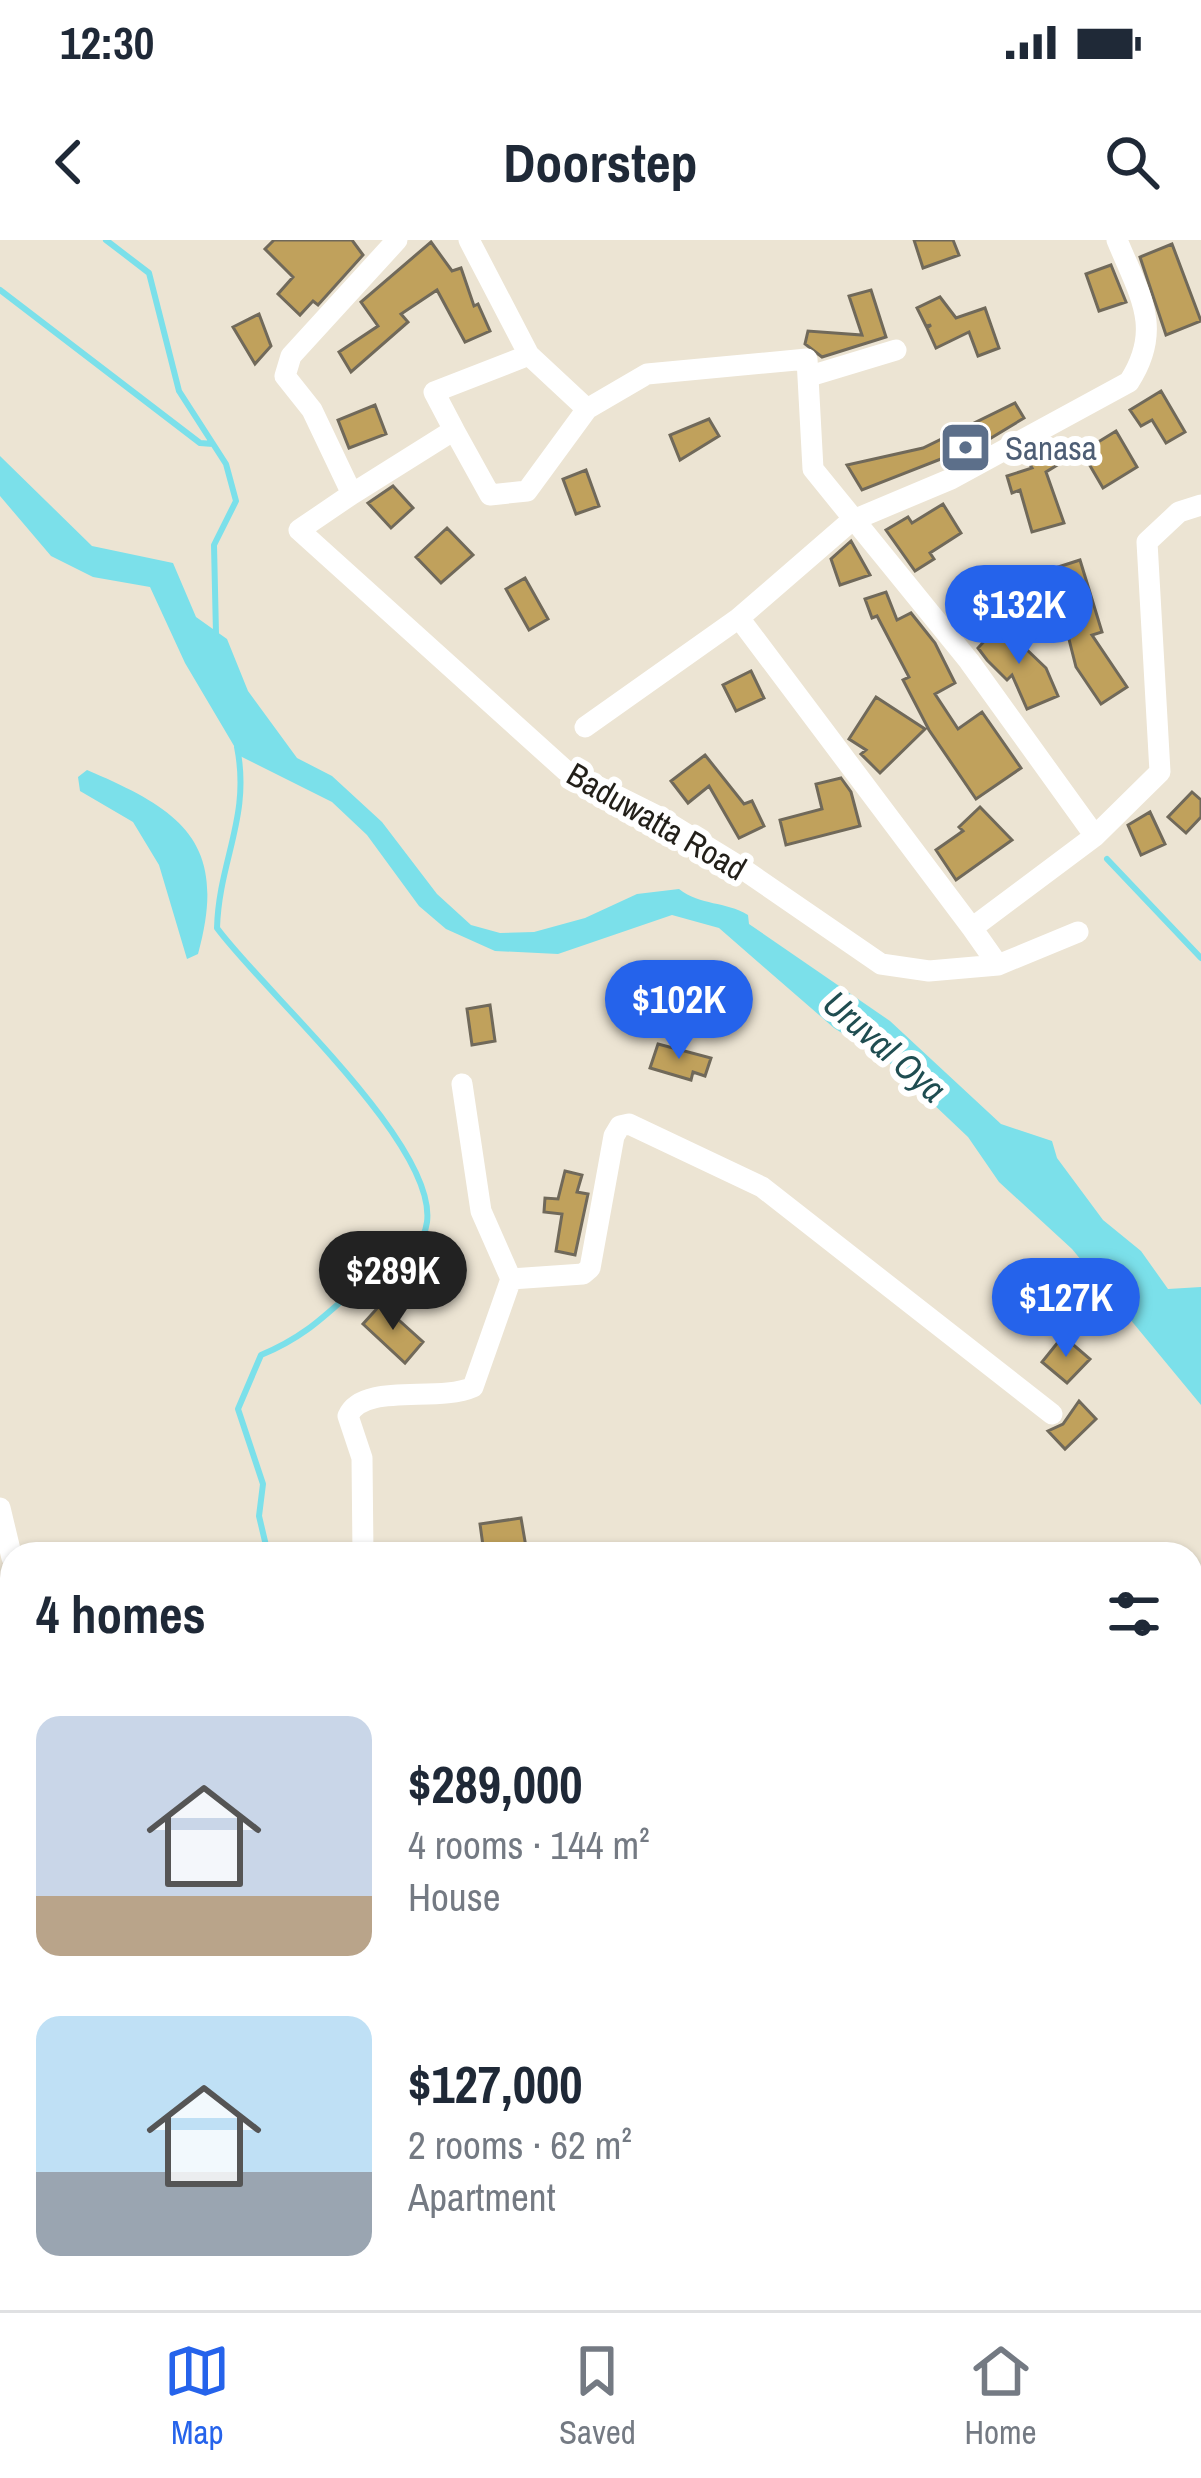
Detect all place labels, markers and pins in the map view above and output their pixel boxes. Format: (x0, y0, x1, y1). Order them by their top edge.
bank icon: Sanasa (938, 420, 994, 476)
place label: Sanasa (1005, 426, 1097, 470)
pin: $132K (935, 565, 1103, 667)
pin: $102K (595, 960, 763, 1062)
pin: $289K (309, 1231, 477, 1333)
pin: $127K (982, 1258, 1150, 1360)

